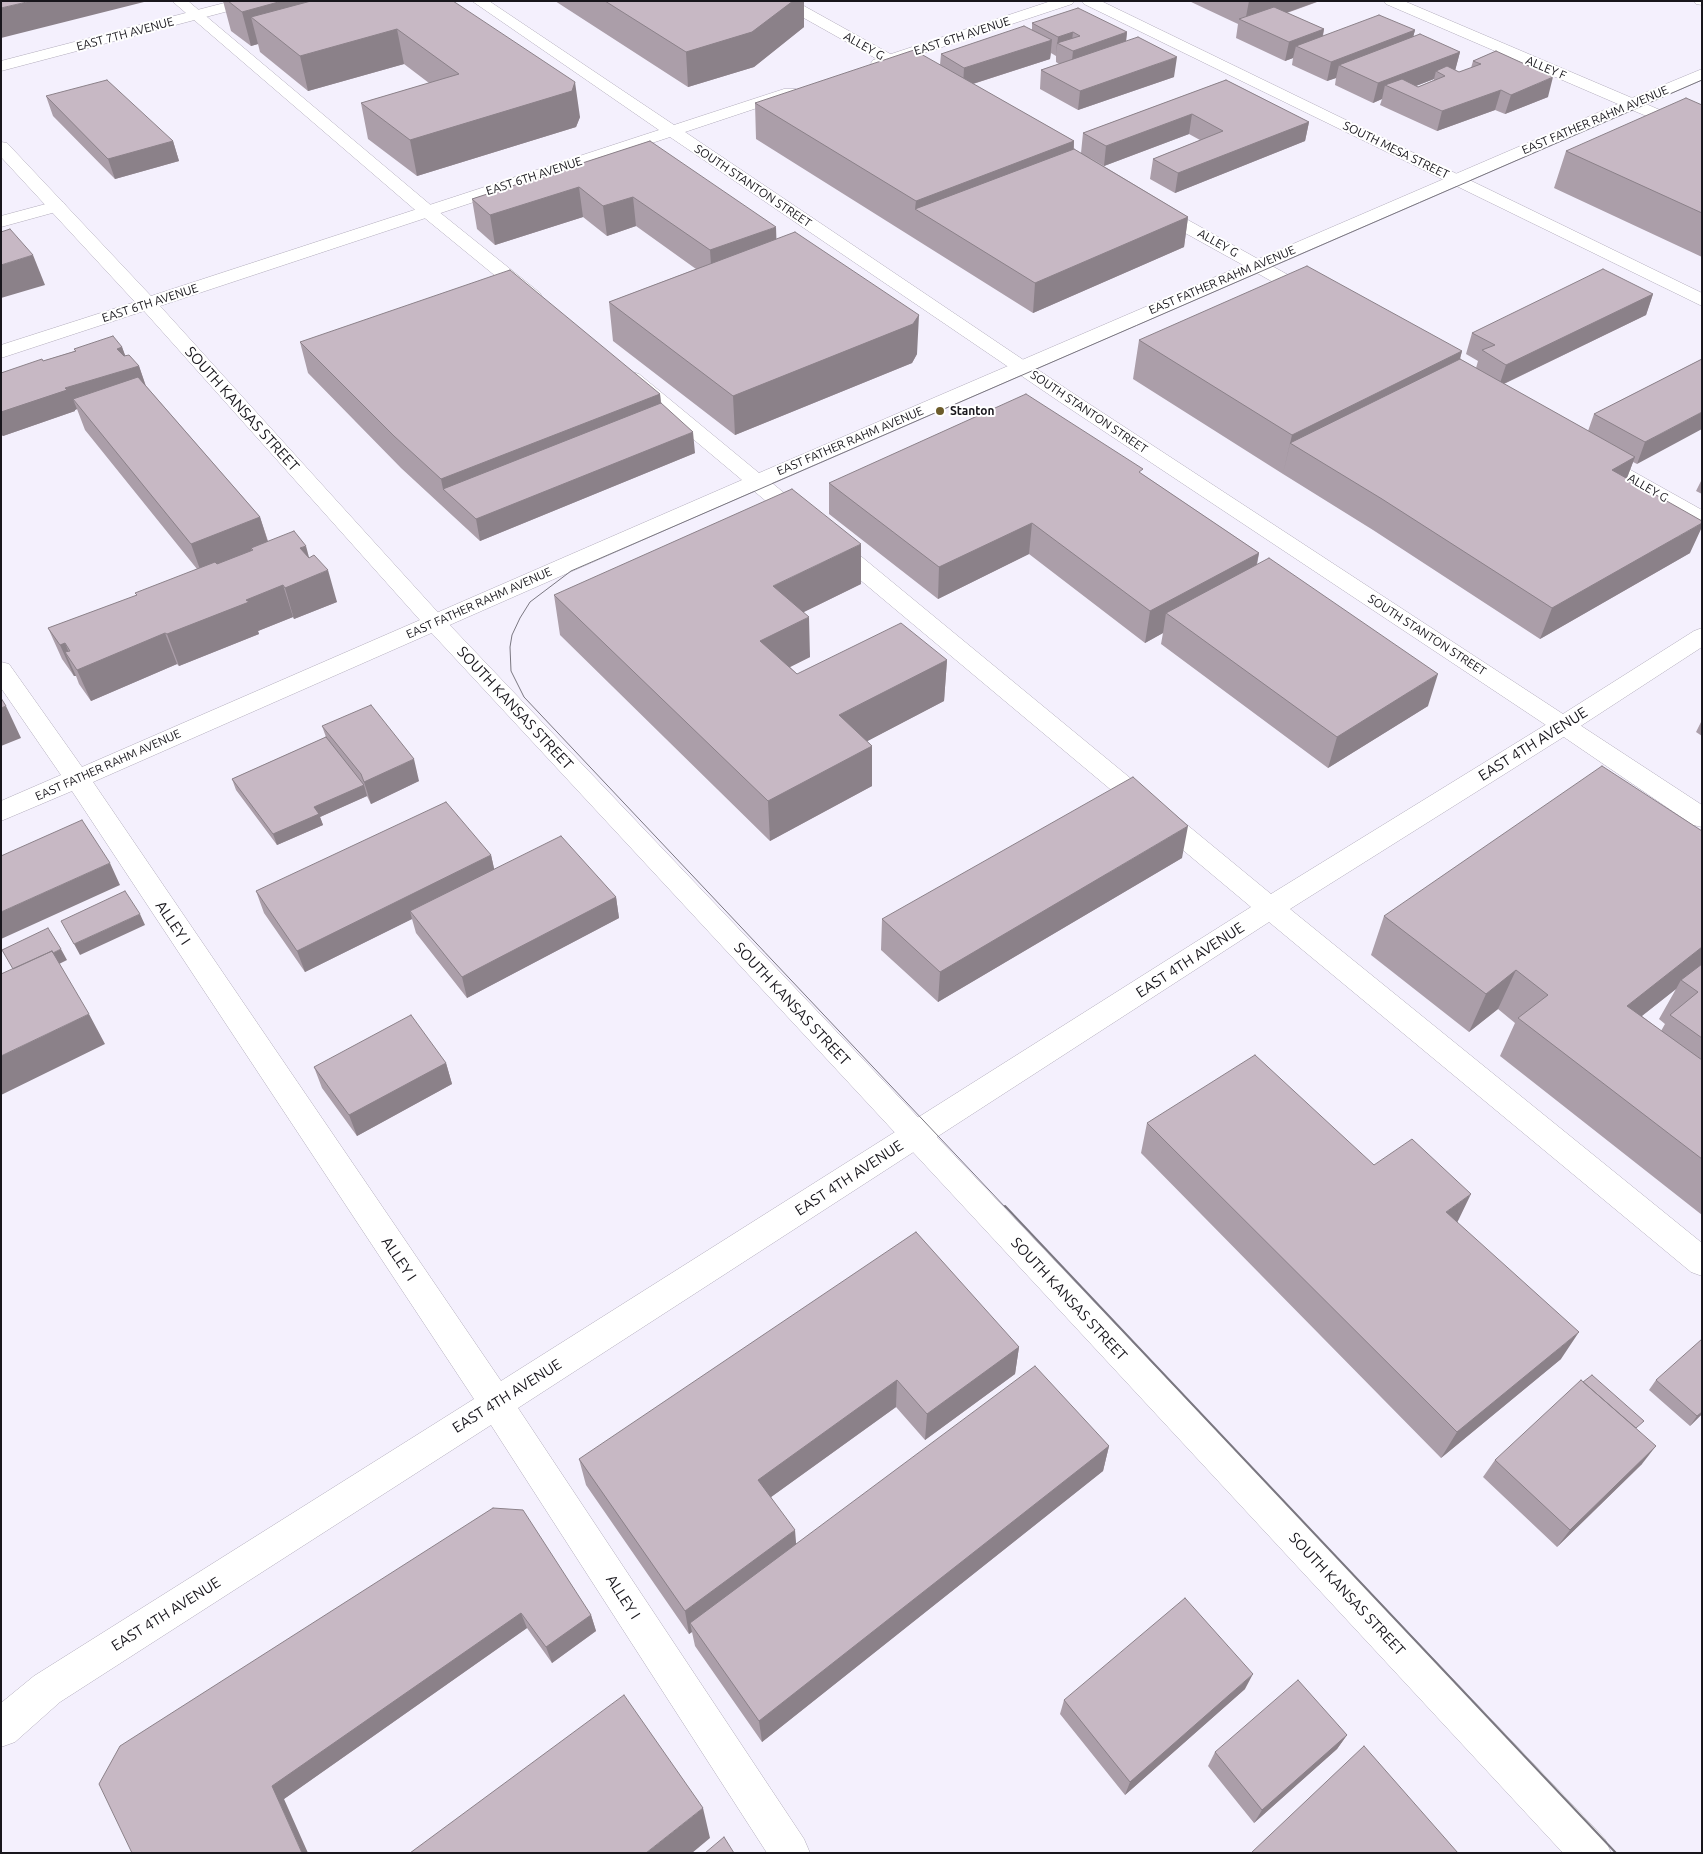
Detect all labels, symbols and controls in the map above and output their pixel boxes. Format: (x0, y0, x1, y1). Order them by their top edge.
street label: EAST 7TH AVENUE (75, 14, 175, 54)
street label: EAST 6TH AVENUE (912, 14, 1012, 58)
street label: ALLEY G (841, 29, 887, 63)
street label: ALLEY F (1524, 53, 1568, 83)
street label: EAST FATHER RAHM AVENUE (1520, 83, 1670, 157)
street label: SOUTH MESA STREET (1341, 118, 1451, 182)
street label: SOUTH STANTON STREET (692, 141, 814, 231)
street label: EAST 6TH AVENUE (484, 154, 584, 198)
street label: ALLEY G (1195, 226, 1241, 260)
street label: EAST FATHER RAHM AVENUE (1147, 243, 1297, 317)
street label: EAST 6TH AVENUE (100, 281, 200, 325)
street label: SOUTH KANSAS STREET (181, 343, 303, 475)
street label: SOUTH STANTON STREET (1028, 367, 1150, 457)
street label: EAST FATHER RAHM AVENUE (775, 404, 925, 478)
place label: Stanton (950, 404, 995, 418)
marker: Stanton (934, 405, 946, 417)
street label: ALLEY G (1625, 471, 1671, 505)
street label: EAST FATHER RAHM AVENUE (404, 564, 554, 642)
street label: SOUTH STANTON STREET (1365, 591, 1489, 679)
street label: SOUTH KANSAS STREET (453, 643, 577, 773)
street label: EAST 4TH AVENUE (1475, 703, 1591, 785)
street label: EAST FATHER RAHM AVENUE (33, 726, 183, 804)
street label: ALLEY I (152, 897, 194, 949)
street label: EAST 4TH AVENUE (1133, 918, 1247, 1002)
street label: SOUTH KANSAS STREET (730, 939, 854, 1069)
street label: EAST 4TH AVENUE (792, 1136, 906, 1220)
street label: ALLEY I (378, 1233, 420, 1285)
street label: SOUTH KANSAS STREET (1007, 1234, 1131, 1364)
street label: EAST 4TH AVENUE (449, 1355, 565, 1437)
street label: SOUTH KANSAS STREET (1285, 1529, 1409, 1659)
street label: ALLEY I (602, 1571, 644, 1623)
street label: EAST 4TH AVENUE (108, 1573, 224, 1655)

